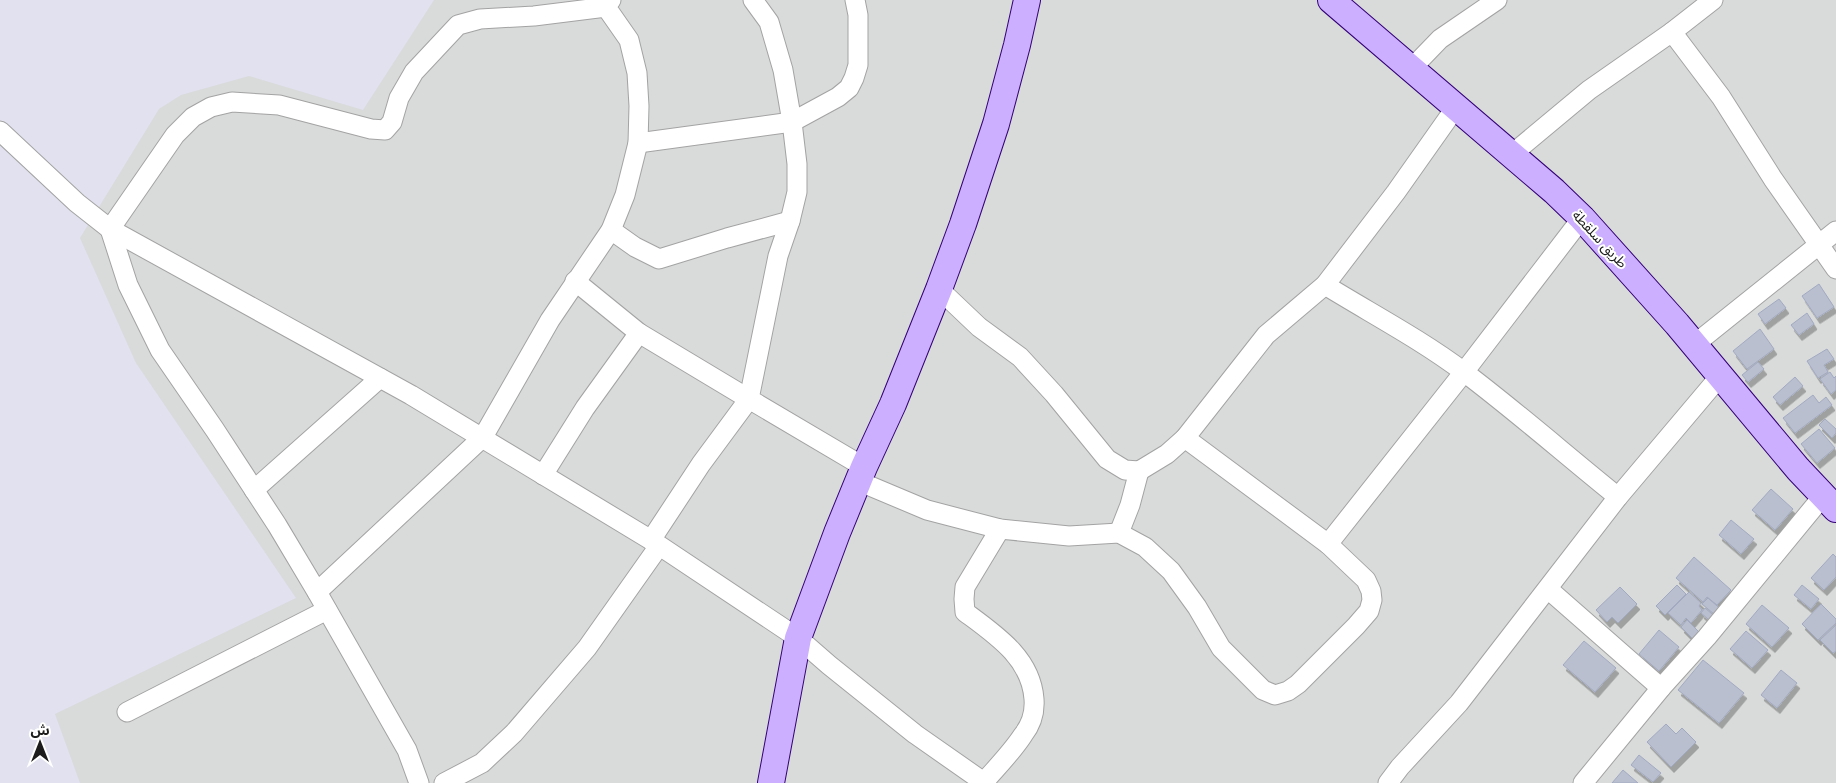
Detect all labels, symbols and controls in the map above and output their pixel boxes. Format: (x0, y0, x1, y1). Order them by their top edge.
street label: طريق سلقطة (1568, 206, 1631, 272)
north arrow (15, 718, 65, 768)
text: ش (30, 721, 50, 739)

